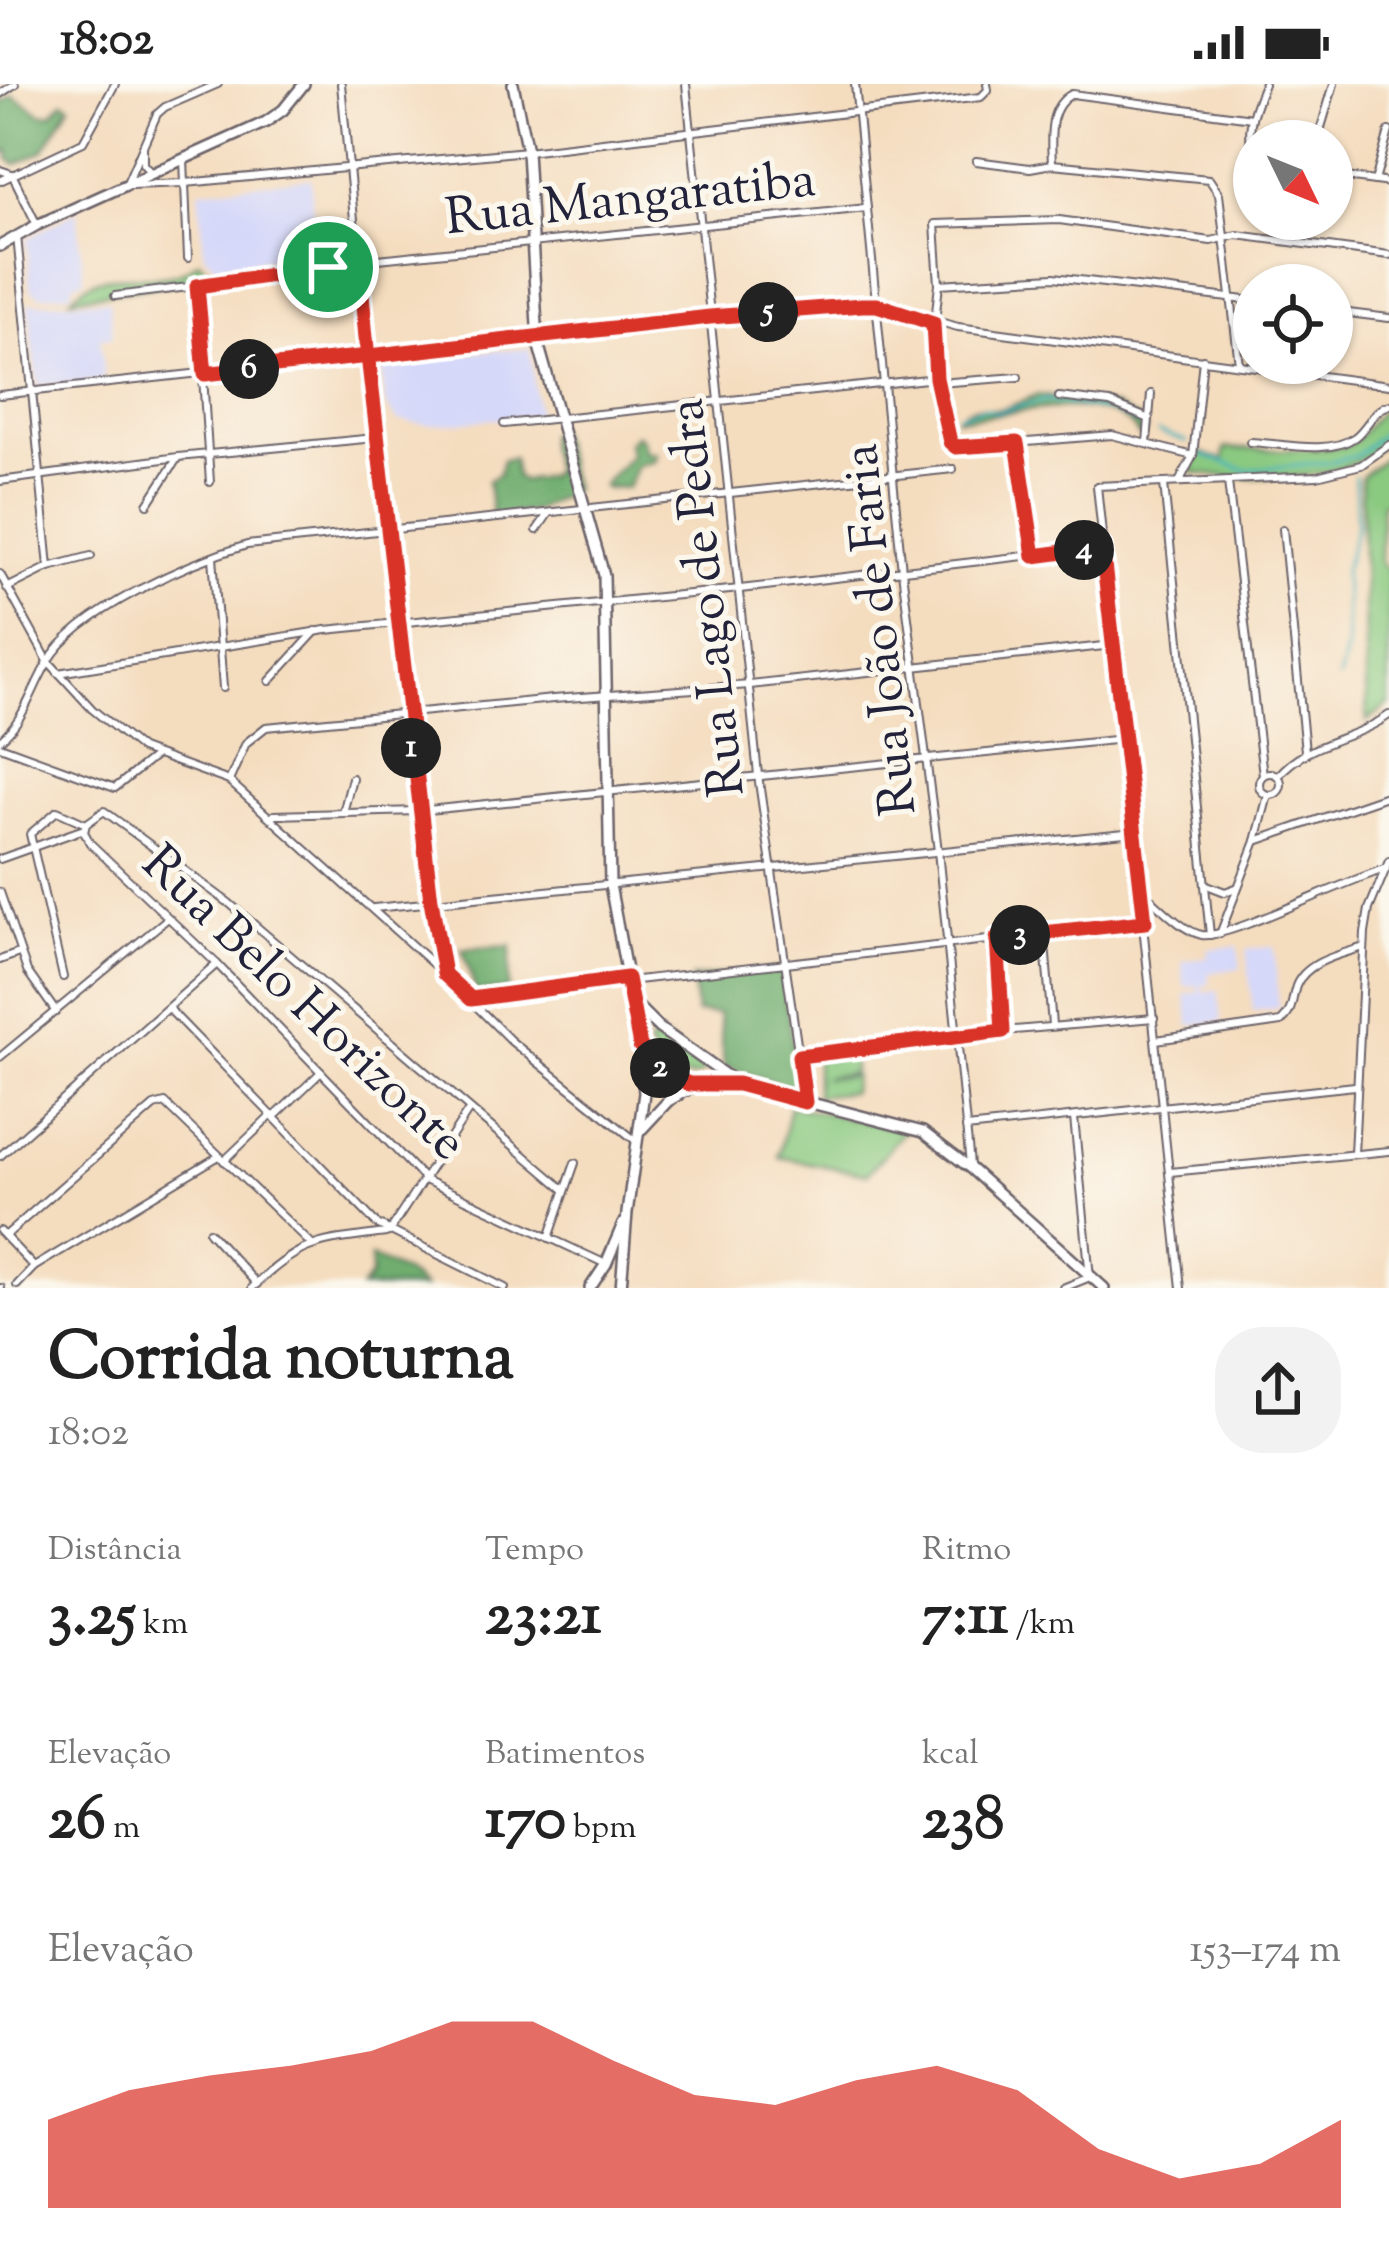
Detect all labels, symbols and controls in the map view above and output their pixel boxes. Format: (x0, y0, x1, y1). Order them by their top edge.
text: 18:02 (60, 10, 153, 75)
north arrow (1233, 120, 1353, 240)
map controls (1233, 120, 1353, 384)
street label: Rua Mangaratiba (442, 146, 819, 257)
pin (277, 216, 379, 318)
icon: arrive (295, 234, 361, 300)
button: locate (1233, 264, 1353, 384)
pin: 5 (738, 282, 798, 342)
text: 5 (762, 288, 774, 336)
pin: 6 (219, 339, 279, 399)
text: 6 (241, 345, 257, 393)
street label: Rua Lago de Pedra (652, 395, 767, 800)
street label: Rua João de Faria (827, 440, 938, 819)
pin: 4 (1054, 520, 1114, 580)
text: 4 (1076, 526, 1092, 574)
pin: 1 (381, 718, 441, 778)
text: 1 (405, 724, 417, 772)
street label: Rua Belo Horizonte (123, 830, 481, 1179)
pin: 3 (990, 905, 1050, 965)
text: 3 (1013, 911, 1027, 959)
pin: 2 (630, 1038, 690, 1098)
text: 2 (652, 1044, 668, 1092)
text: Corrida noturna (48, 1314, 514, 1409)
button: share (1215, 1327, 1341, 1453)
text: 18:02 (48, 1407, 129, 1463)
text: Distância (48, 1527, 182, 1575)
text: Tempo (485, 1527, 584, 1575)
text: Ritmo (922, 1527, 1011, 1575)
text: 3.25 (48, 1575, 136, 1662)
text: 23:21 (485, 1575, 601, 1662)
text: 7:11 (922, 1575, 1008, 1662)
text: km (136, 1601, 188, 1649)
text: /km (1008, 1601, 1075, 1649)
text: Elevação (48, 1731, 171, 1779)
text: Batimentos (485, 1731, 645, 1779)
text: kcal (922, 1731, 979, 1779)
text: 26 (48, 1779, 106, 1866)
text: 170 (485, 1779, 566, 1866)
text: 238 (922, 1779, 1004, 1866)
text: m (106, 1805, 140, 1853)
text: bpm (566, 1805, 636, 1853)
text: Elevação (48, 1924, 194, 1980)
text: 153–174 m (1190, 1924, 1341, 1980)

